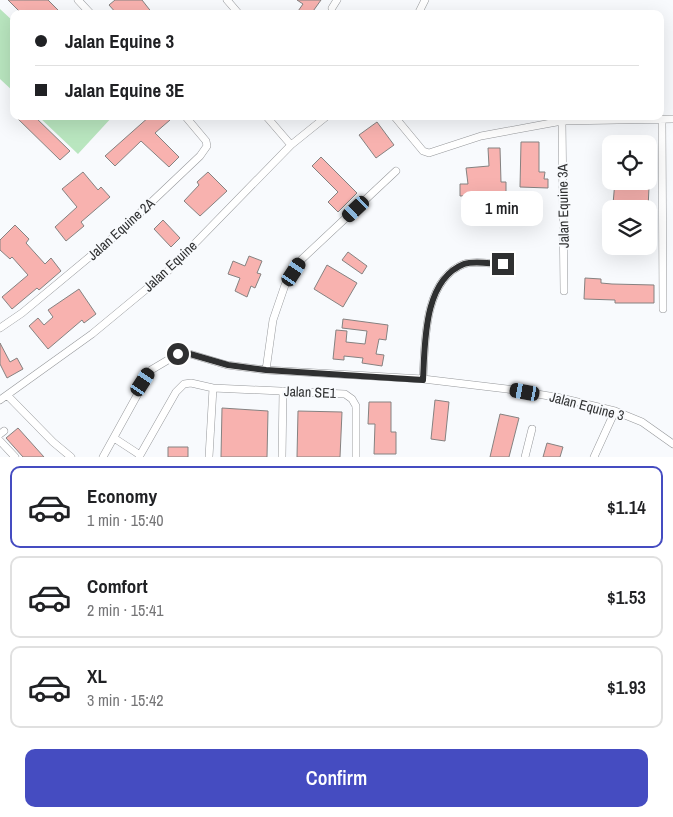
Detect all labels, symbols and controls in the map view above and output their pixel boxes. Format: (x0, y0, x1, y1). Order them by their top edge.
text: Jalan Equine 3 (65, 28, 174, 54)
text: Jalan Equine 3E (65, 77, 185, 103)
map controls (602, 135, 657, 255)
button: locate (602, 135, 657, 190)
street label: Jalan Equine 3A (553, 163, 573, 248)
callout: 1 min (462, 192, 544, 226)
car (339, 193, 372, 225)
street label: Jalan Equine 2A (84, 194, 159, 264)
text: 1 min (485, 197, 519, 219)
button: layers (602, 200, 657, 255)
street label: Jalan Equine (139, 237, 201, 295)
route end (492, 253, 514, 275)
car (279, 255, 308, 289)
route start (167, 343, 189, 365)
car (128, 365, 157, 399)
street label: Jalan SE1 (284, 382, 337, 402)
car (508, 382, 541, 402)
street label: Jalan Equine 3 (548, 387, 626, 425)
text: Economy (87, 483, 157, 509)
icon: car (27, 485, 72, 530)
text: $1.14 (607, 494, 646, 520)
text: 1 min · 15:40 (87, 509, 164, 531)
text: Comfort (87, 573, 148, 599)
icon: car (27, 575, 72, 620)
text: $1.53 (607, 584, 646, 610)
text: 2 min · 15:41 (87, 599, 164, 621)
text: XL (87, 663, 107, 689)
icon: car (27, 665, 72, 710)
text: $1.93 (607, 674, 646, 700)
text: 3 min · 15:42 (87, 689, 164, 711)
button: Confirm (25, 749, 648, 807)

